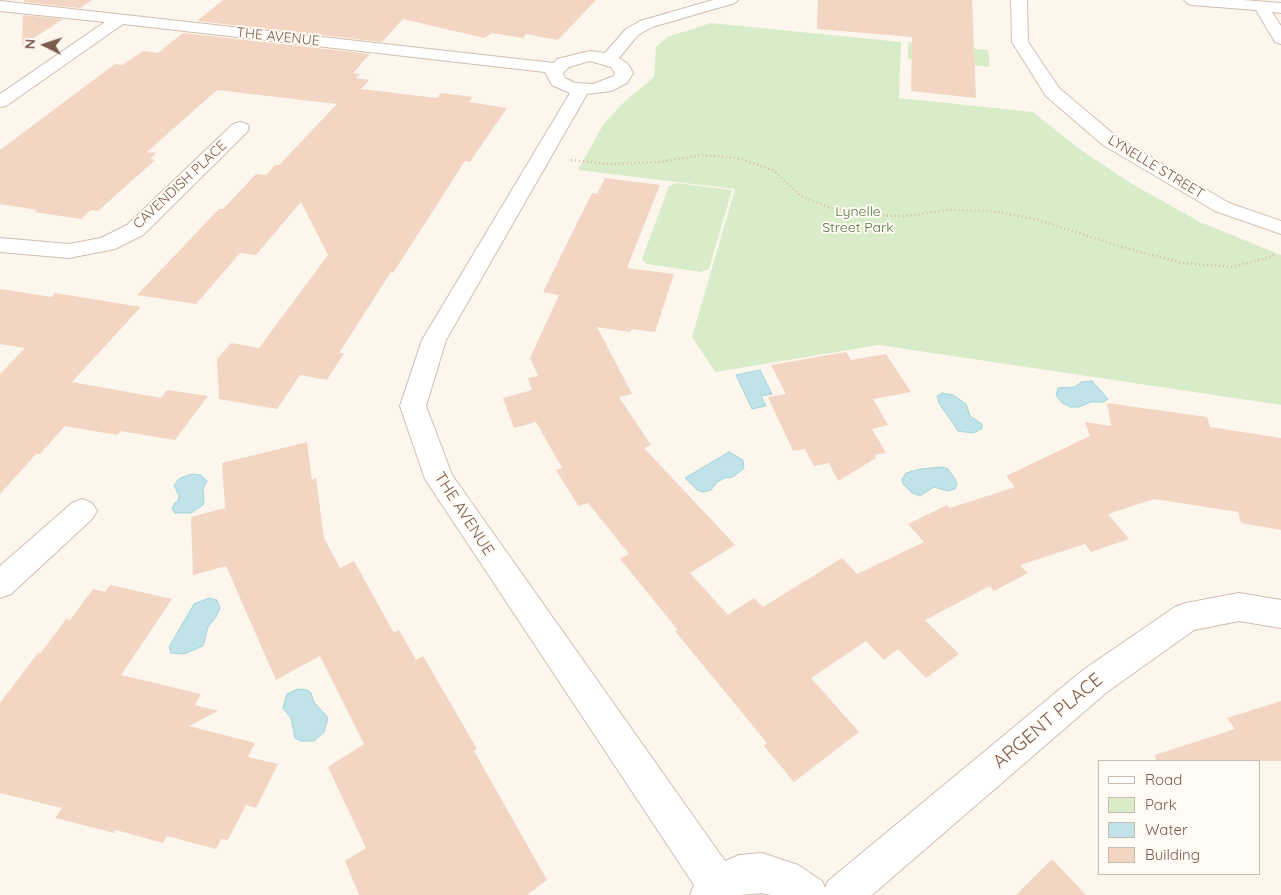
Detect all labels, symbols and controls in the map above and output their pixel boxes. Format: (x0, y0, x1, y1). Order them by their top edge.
north arrow (20, 20, 70, 70)
street label: THE AVENUE (236, 24, 320, 50)
text: N (21, 38, 39, 50)
street label: LYNELLE STREET (1105, 132, 1207, 202)
street label: CAVENDISH PLACE (130, 137, 230, 233)
park label: Lynelle Street Park (822, 204, 894, 236)
street label: THE AVENUE (430, 469, 498, 559)
street label: ARGENT PLACE (989, 669, 1107, 773)
legend (1098, 760, 1261, 875)
text: Road (1145, 770, 1182, 789)
text: Park (1145, 795, 1177, 814)
text: Water (1145, 820, 1188, 839)
text: Building (1145, 845, 1200, 864)

